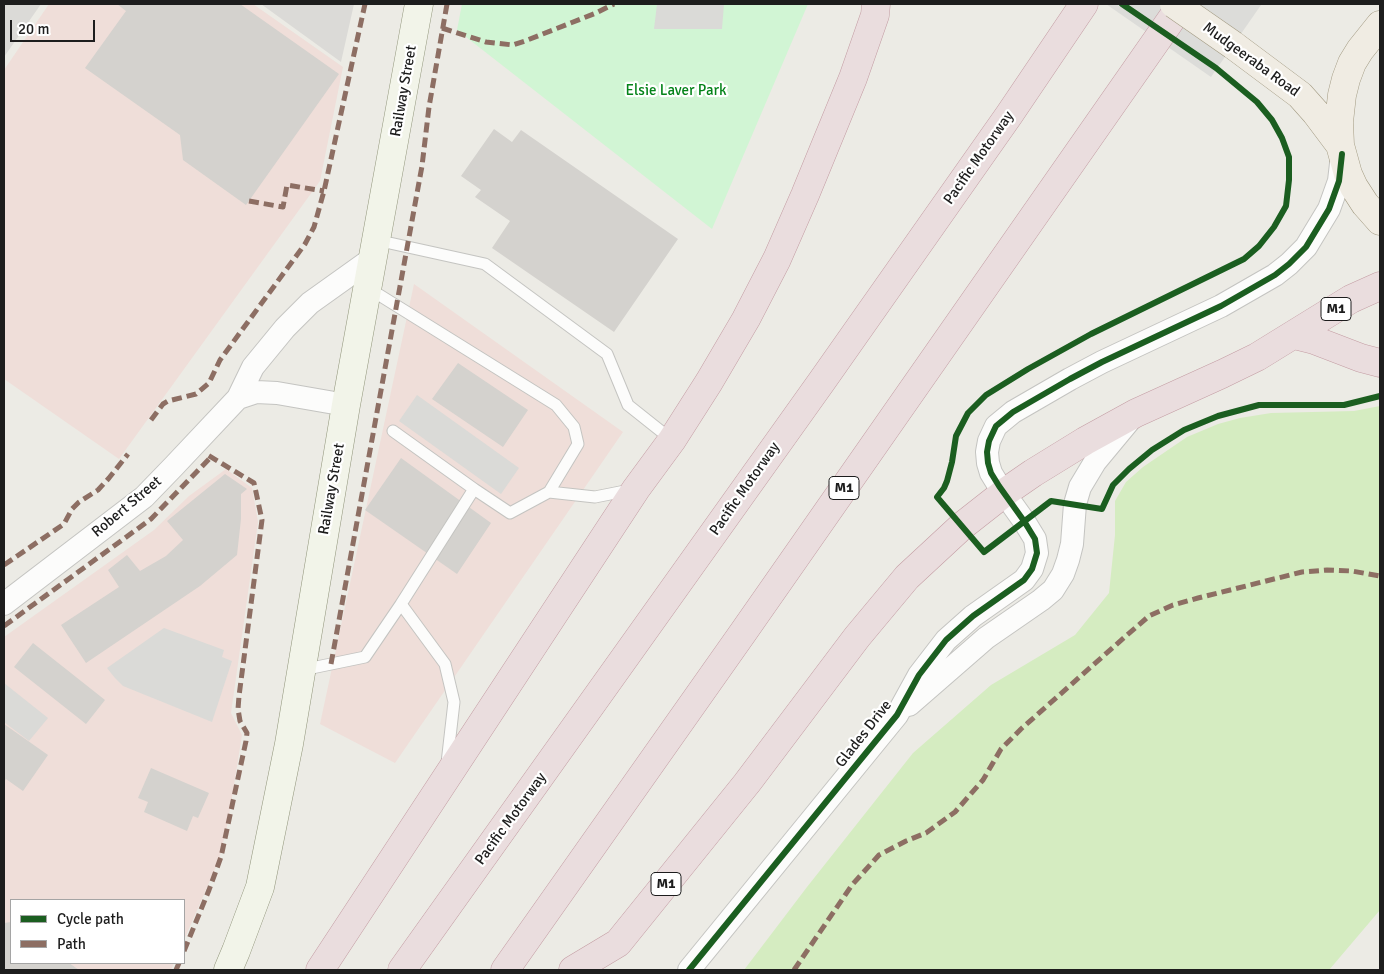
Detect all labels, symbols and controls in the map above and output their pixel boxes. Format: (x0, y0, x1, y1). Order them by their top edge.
scale bar (12, 10, 98, 42)
street label: Mudgeeraba Road (1199, 19, 1303, 101)
text: 20 m (18, 20, 49, 38)
street label: Railway Street (387, 44, 421, 138)
park label: Elsie Laver Park (625, 82, 727, 100)
street label: Pacific Motorway (940, 108, 1018, 208)
road number: M1 (1321, 298, 1351, 320)
street label: Pacific Motorway (706, 439, 784, 539)
street label: Railway Street (315, 442, 349, 536)
street label: Robert Street (88, 473, 166, 541)
road number: M1 (829, 476, 859, 499)
street label: Glades Drive (832, 697, 896, 771)
street label: Pacific Motorway (471, 769, 551, 869)
road number: M1 (651, 872, 681, 896)
legend (10, 899, 185, 964)
text: Cycle path (57, 910, 124, 928)
text: Path (57, 935, 86, 953)

